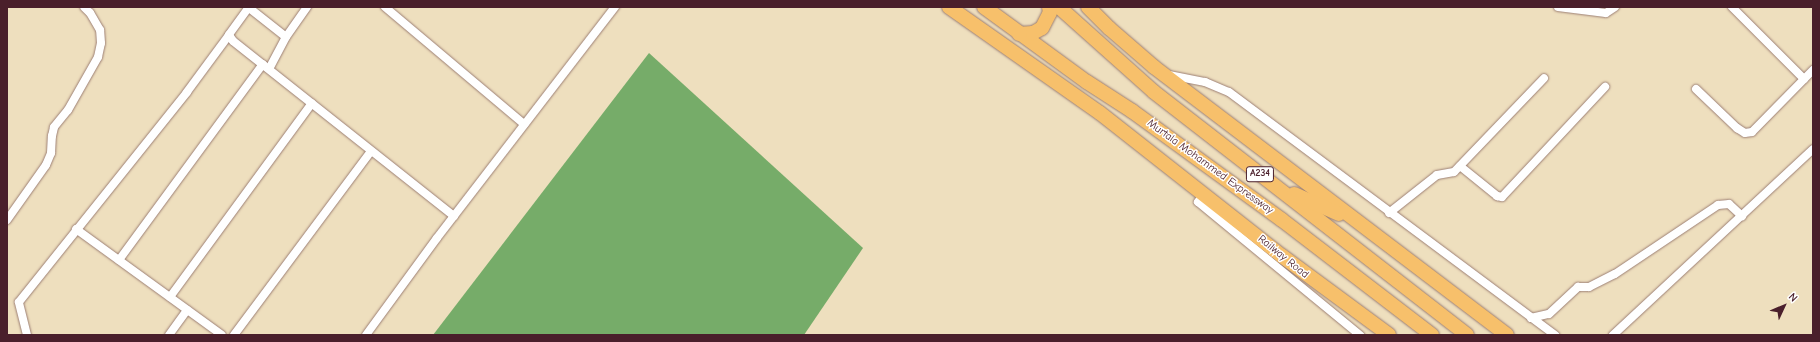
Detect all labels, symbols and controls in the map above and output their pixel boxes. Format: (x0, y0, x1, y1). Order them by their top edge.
street label: Murtala Mohammed Expressway (1144, 117, 1276, 217)
road number: A234 (1245, 166, 1275, 182)
street label: Railway Road (1255, 233, 1311, 281)
north arrow (1764, 286, 1804, 326)
text: N (1786, 290, 1800, 304)

